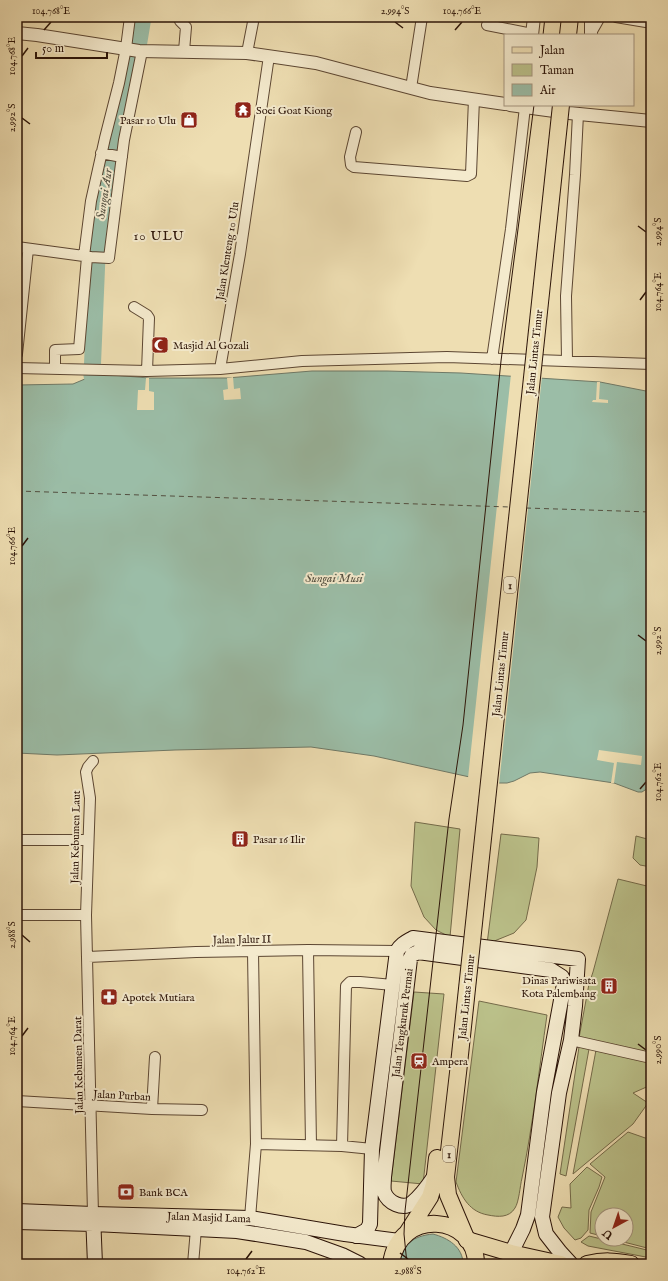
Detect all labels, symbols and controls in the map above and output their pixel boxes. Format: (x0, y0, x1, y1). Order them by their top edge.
text: 104.768°E (32, 5, 70, 18)
text: 2.994°S (381, 5, 409, 18)
text: 104.766°E (443, 5, 481, 18)
scale bar (36, 34, 107, 60)
legend (504, 34, 634, 106)
text: 104.768°E (6, 37, 19, 75)
text: 50 m (42, 41, 64, 56)
text: Jalan (538, 43, 565, 59)
text: Taman (540, 63, 574, 78)
text: Air (539, 83, 556, 98)
temple icon: Soei Goat Kiong (233, 100, 253, 120)
text: 2.992°S (6, 104, 19, 132)
place label: Soei Goat Kiong (256, 104, 333, 118)
shop icon: Pasar 10 Ulu (179, 110, 199, 130)
place label: Pasar 10 Ulu (120, 114, 176, 128)
water label: Sungai Aur (93, 167, 117, 221)
street label: Jalan Klenteng 10 Ulu (213, 201, 243, 303)
text: 2.994°S (652, 218, 665, 246)
district label: 10 ULU (134, 228, 184, 245)
text: 104.764°E (652, 272, 665, 312)
street label: Jalan Lintas Timur (523, 309, 546, 397)
mosque icon: Masjid Al Gozali (150, 335, 170, 355)
place label: Masjid Al Gozali (173, 339, 249, 353)
text: 104.766°E (6, 527, 19, 565)
water label: Sungai Musi (305, 571, 364, 587)
road number: 1 (504, 577, 516, 593)
text: 2.992°S (652, 627, 665, 655)
street label: Jalan Lintas Timur (489, 631, 512, 719)
text: 104.762°E (652, 762, 665, 802)
street label: Jalan Kebumen Laut (68, 790, 84, 886)
building icon: Pasar 16 Ilir (230, 829, 250, 849)
place label: Pasar 16 Ilir (253, 833, 305, 847)
text: 2.988°S (6, 921, 19, 949)
street label: Jalan Jalur II (211, 932, 272, 948)
street label: Jalan Lintas Timur (455, 954, 478, 1042)
street label: Jalan Tengkuruk Permai (389, 968, 417, 1081)
place label: Dinas Pariwisata Kota Palembang (521, 974, 597, 1001)
building icon: Dinas Pariwisata Kota Palembang (599, 976, 619, 996)
pharmacy icon: Apotek Mutiara (99, 987, 119, 1007)
place label: Apotek Mutiara (121, 991, 195, 1005)
text: 104.764°E (6, 1016, 19, 1056)
street label: Jalan Kebumen Darat (71, 1016, 87, 1116)
text: 2.990°S (652, 1036, 665, 1064)
station icon: Ampera (409, 1051, 429, 1071)
place label: Ampera (431, 1055, 468, 1069)
street label: Jalan Purban (91, 1087, 151, 1105)
road number: 1 (443, 1146, 455, 1162)
bank icon: Bank BCA (116, 1182, 136, 1202)
place label: Bank BCA (139, 1186, 188, 1200)
north arrow (594, 1207, 634, 1247)
street label: Jalan Masjid Lama (165, 1209, 251, 1226)
text: U (600, 1225, 617, 1243)
text: 104.762°E (226, 1265, 266, 1278)
text: 2.988°S (394, 1265, 422, 1278)

